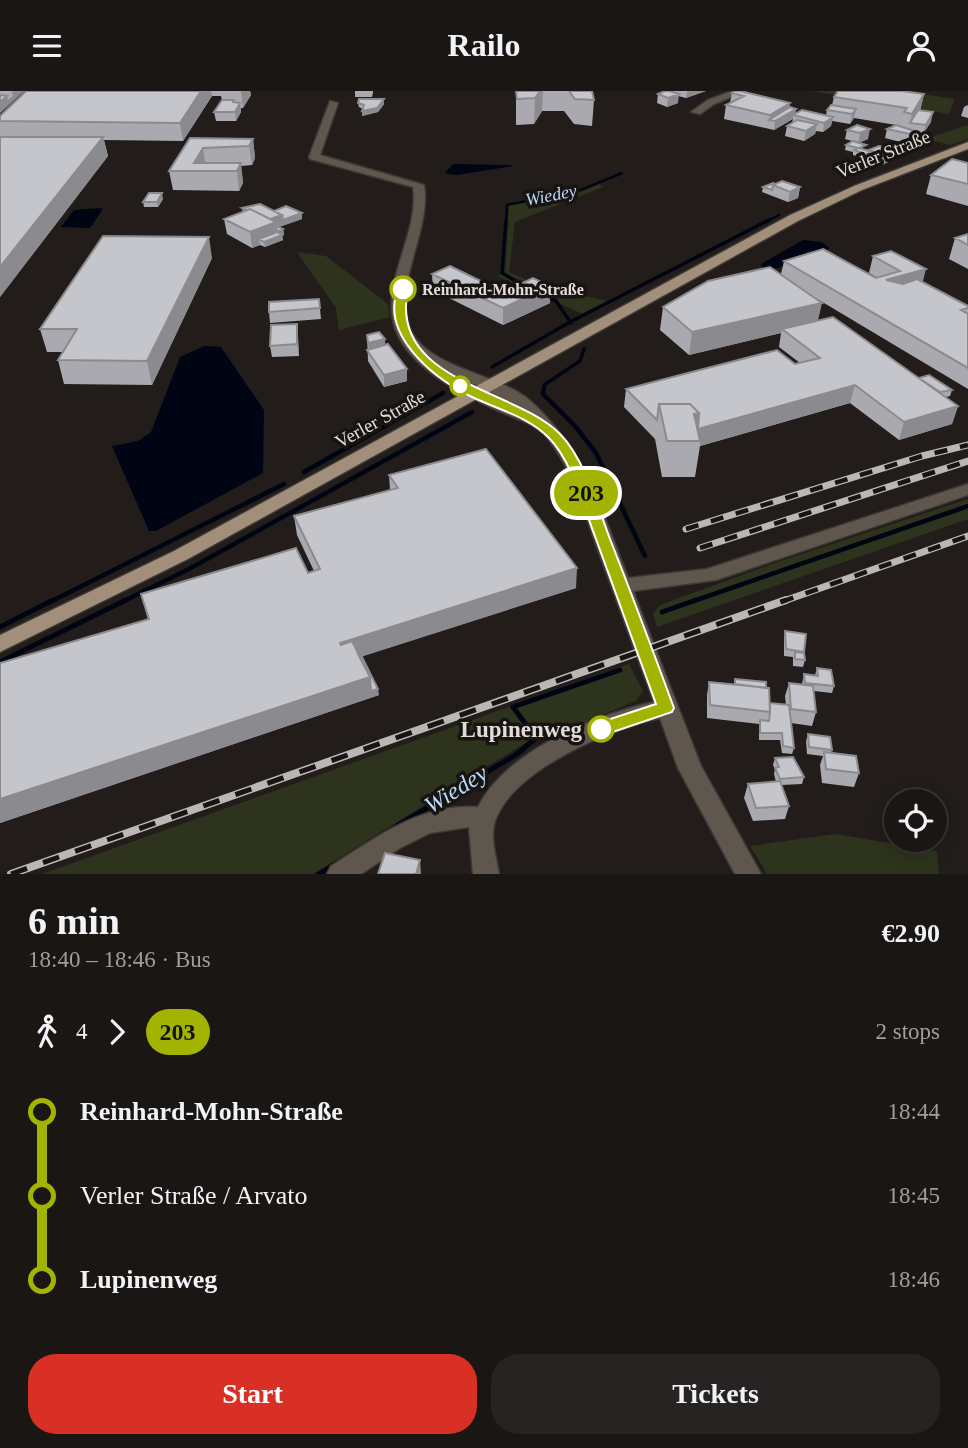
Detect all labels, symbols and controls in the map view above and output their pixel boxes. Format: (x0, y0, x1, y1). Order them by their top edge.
icon: menu (28, 27, 66, 65)
text: Railo (448, 27, 520, 63)
icon: person (902, 27, 940, 65)
street label: Verler Straße (833, 126, 933, 182)
water label: Wiedey (524, 180, 578, 210)
marker: Reinhard-Mohn-Straße (390, 276, 416, 302)
place label: Reinhard-Mohn-Straße (422, 281, 584, 298)
unlabelled marker (450, 376, 470, 396)
street label: Verler Straße (331, 386, 429, 452)
line badge: 203 (546, 470, 626, 516)
text: 203 (568, 480, 604, 506)
marker: Lupinenweg (588, 716, 614, 742)
place label: Lupinenweg (461, 717, 582, 742)
water label: Wiedey (420, 759, 493, 818)
map controls (884, 789, 947, 852)
button: locate (884, 789, 947, 852)
text: 6 min (28, 900, 120, 942)
text: €2.90 (882, 919, 940, 948)
text: 18:40 – 18:46 · Bus (28, 947, 211, 972)
icon: walk (28, 1013, 66, 1051)
icon: forward (98, 1013, 136, 1051)
text: 4 (76, 1019, 88, 1044)
text: 203 (160, 1019, 196, 1045)
text: 2 stops (875, 1019, 940, 1044)
text: Reinhard-Mohn-Straße (80, 1097, 343, 1126)
text: 18:44 (888, 1099, 940, 1124)
text: Verler Straße / Arvato (80, 1181, 307, 1210)
text: 18:45 (888, 1183, 940, 1208)
text: Lupinenweg (80, 1265, 217, 1294)
text: 18:46 (888, 1267, 940, 1292)
button: Start (28, 1354, 477, 1434)
button: Tickets (491, 1354, 940, 1434)

